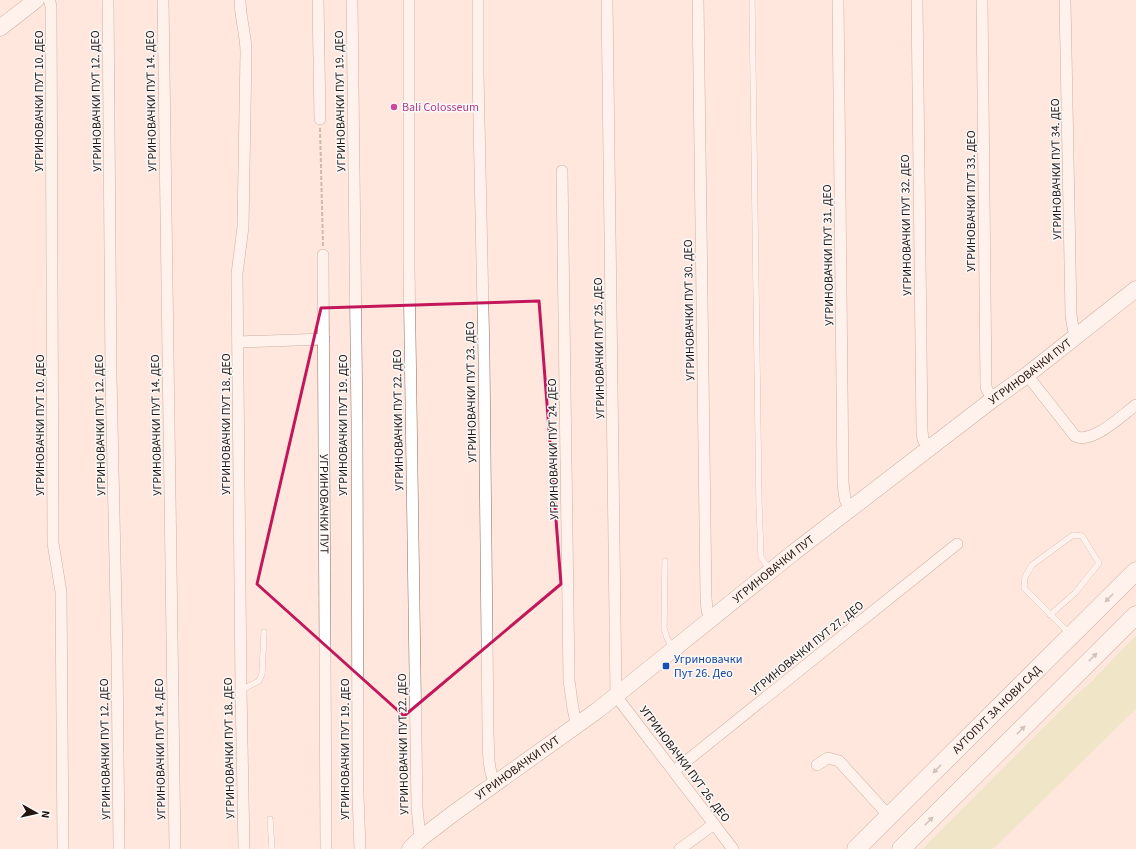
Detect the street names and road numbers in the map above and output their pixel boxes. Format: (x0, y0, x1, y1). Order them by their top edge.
street label: УГРИНОВАЧКИ ПУТ 10. ДЕО (31, 30, 48, 172)
street label: УГРИНОВАЧКИ ПУТ 12. ДЕО (87, 30, 106, 172)
street label: УГРИНОВАЧКИ ПУТ 14. ДЕО (142, 30, 161, 172)
street label: УГРИНОВАЧКИ ПУТ 19. ДЕО (331, 30, 350, 172)
street label: УГРИНОВАЧКИ ПУТ 34. ДЕО (1047, 98, 1066, 240)
street label: УГРИНОВАЧКИ ПУТ 33. ДЕО (963, 130, 980, 272)
street label: УГРИНОВАЧКИ ПУТ 32. ДЕО (897, 154, 916, 296)
street label: УГРИНОВАЧКИ ПУТ 31. ДЕО (819, 184, 838, 326)
street label: УГРИНОВАЧКИ ПУТ 30. ДЕО (680, 239, 699, 381)
street label: УГРИНОВАЧКИ ПУТ 25. ДЕО (590, 277, 609, 419)
street label: УГРИНОВАЧКИ ПУТ 23. ДЕО (462, 321, 481, 463)
street label: УГРИНОВАЧКИ ПУТ (985, 334, 1076, 409)
street label: УГРИНОВАЧКИ ПУТ 22. ДЕО (389, 349, 408, 491)
street label: УГРИНОВАЧКИ ПУТ 18. ДЕО (218, 353, 235, 495)
street label: УГРИНОВАЧКИ ПУТ 10. ДЕО (32, 354, 49, 496)
street label: УГРИНОВАЧКИ ПУТ 12. ДЕО (91, 354, 110, 496)
street label: УГРИНОВАЧКИ ПУТ 14. ДЕО (147, 354, 166, 496)
street label: УГРИНОВАЧКИ ПУТ 19. ДЕО (335, 354, 352, 496)
street label: УГРИНОВАЧКИ ПУТ 24. ДЕО (544, 378, 563, 520)
street label: УГРИНОВАЧКИ ПУТ (315, 454, 333, 555)
street label: УГРИНОВАЧКИ ПУТ (729, 531, 819, 607)
street label: УГРИНОВАЧКИ ПУТ 27. ДЕО (747, 597, 868, 700)
street label: АУТОПУТ ЗА НОВИ САД (948, 661, 1045, 758)
street label: УГРИНОВАЧКИ ПУТ 22. ДЕО (394, 673, 413, 815)
street label: УГРИНОВАЧКИ ПУТ 18. ДЕО (220, 677, 239, 819)
street label: УГРИНОВАЧКИ ПУТ 12. ДЕО (96, 678, 115, 820)
street label: УГРИНОВАЧКИ ПУТ 14. ДЕО (151, 678, 170, 820)
street label: УГРИНОВАЧКИ ПУТ 19. ДЕО (337, 678, 354, 820)
street label: УГРИНОВАЧКИ ПУТ 26. ДЕО (635, 703, 734, 826)
street label: УГРИНОВАЧКИ ПУТ (472, 732, 564, 804)

